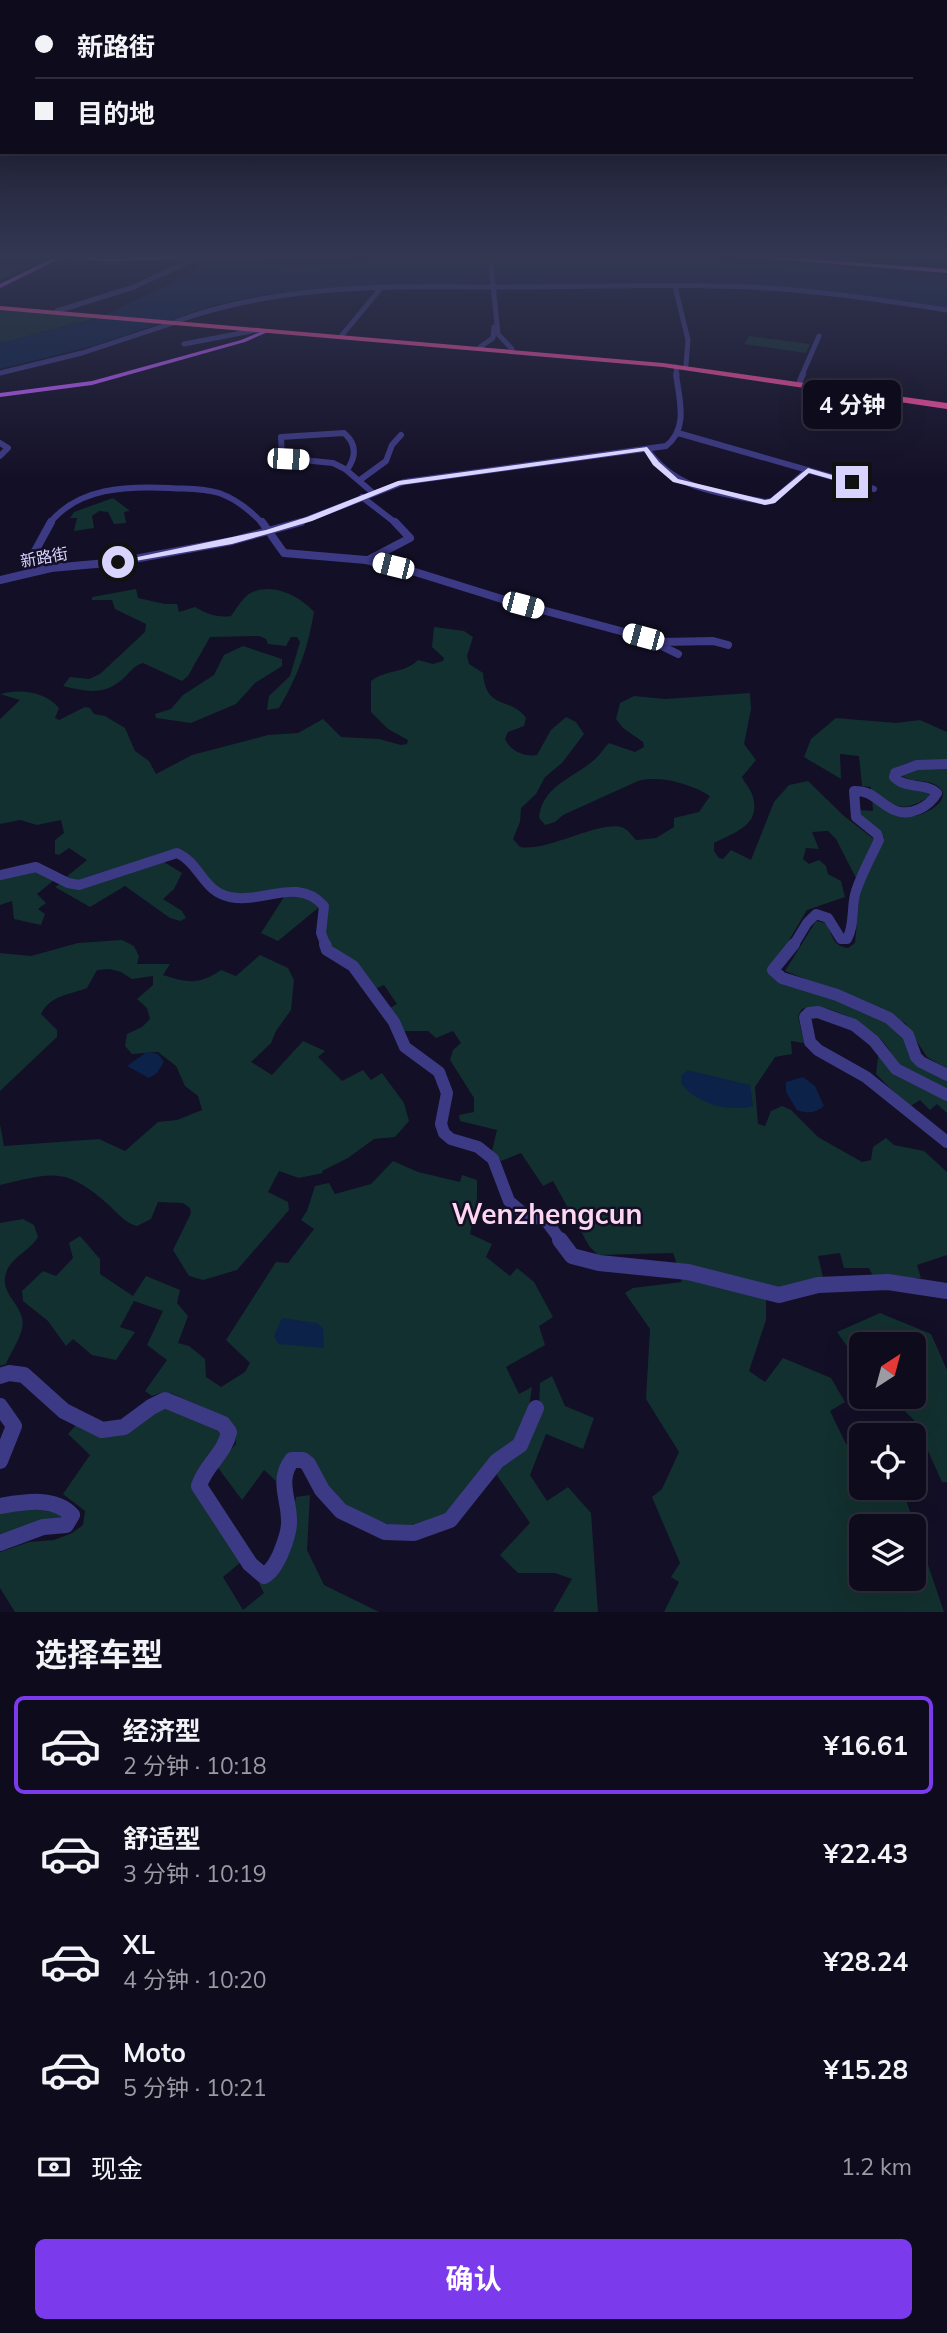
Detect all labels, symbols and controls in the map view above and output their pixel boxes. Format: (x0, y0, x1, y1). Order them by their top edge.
text: 新路街 (77, 30, 155, 63)
text: 目的地 (77, 97, 155, 130)
callout: 4 分钟 (803, 380, 901, 430)
text: 4 分钟 (819, 390, 885, 419)
car (267, 447, 310, 471)
route end (836, 466, 868, 498)
street label: 新路街 (19, 543, 69, 571)
route start (102, 546, 134, 578)
car (371, 551, 416, 581)
car (500, 589, 547, 621)
car (620, 621, 667, 653)
district label: Wenzhengcun (452, 1196, 642, 1231)
north arrow (849, 1332, 926, 1409)
map controls (849, 1332, 926, 1591)
button: locate (849, 1423, 926, 1500)
button: layers (849, 1514, 926, 1591)
text: 选择车型 (35, 1634, 163, 1674)
icon: car (39, 1714, 102, 1777)
text: 经济型 (123, 1714, 201, 1747)
text: ¥16.61 (824, 1729, 908, 1762)
text: 2 分钟 · 10:18 (123, 1751, 267, 1780)
icon: car (39, 1822, 102, 1885)
text: 舒适型 (123, 1822, 201, 1855)
text: ¥22.43 (824, 1837, 908, 1870)
text: 3 分钟 · 10:19 (123, 1859, 267, 1888)
text: XL (123, 1928, 155, 1961)
icon: car (39, 1930, 102, 1993)
text: ¥28.24 (824, 1945, 908, 1978)
text: 4 分钟 · 10:20 (123, 1965, 267, 1994)
text: Moto (123, 2036, 186, 2069)
icon: car (39, 2038, 102, 2101)
text: ¥15.28 (824, 2053, 908, 2086)
text: 5 分钟 · 10:21 (123, 2073, 267, 2102)
icon: cash (35, 2148, 73, 2186)
text: 现金 (91, 2152, 143, 2185)
text: 1.2 km (841, 2152, 912, 2181)
button: 确认 (35, 2239, 912, 2319)

